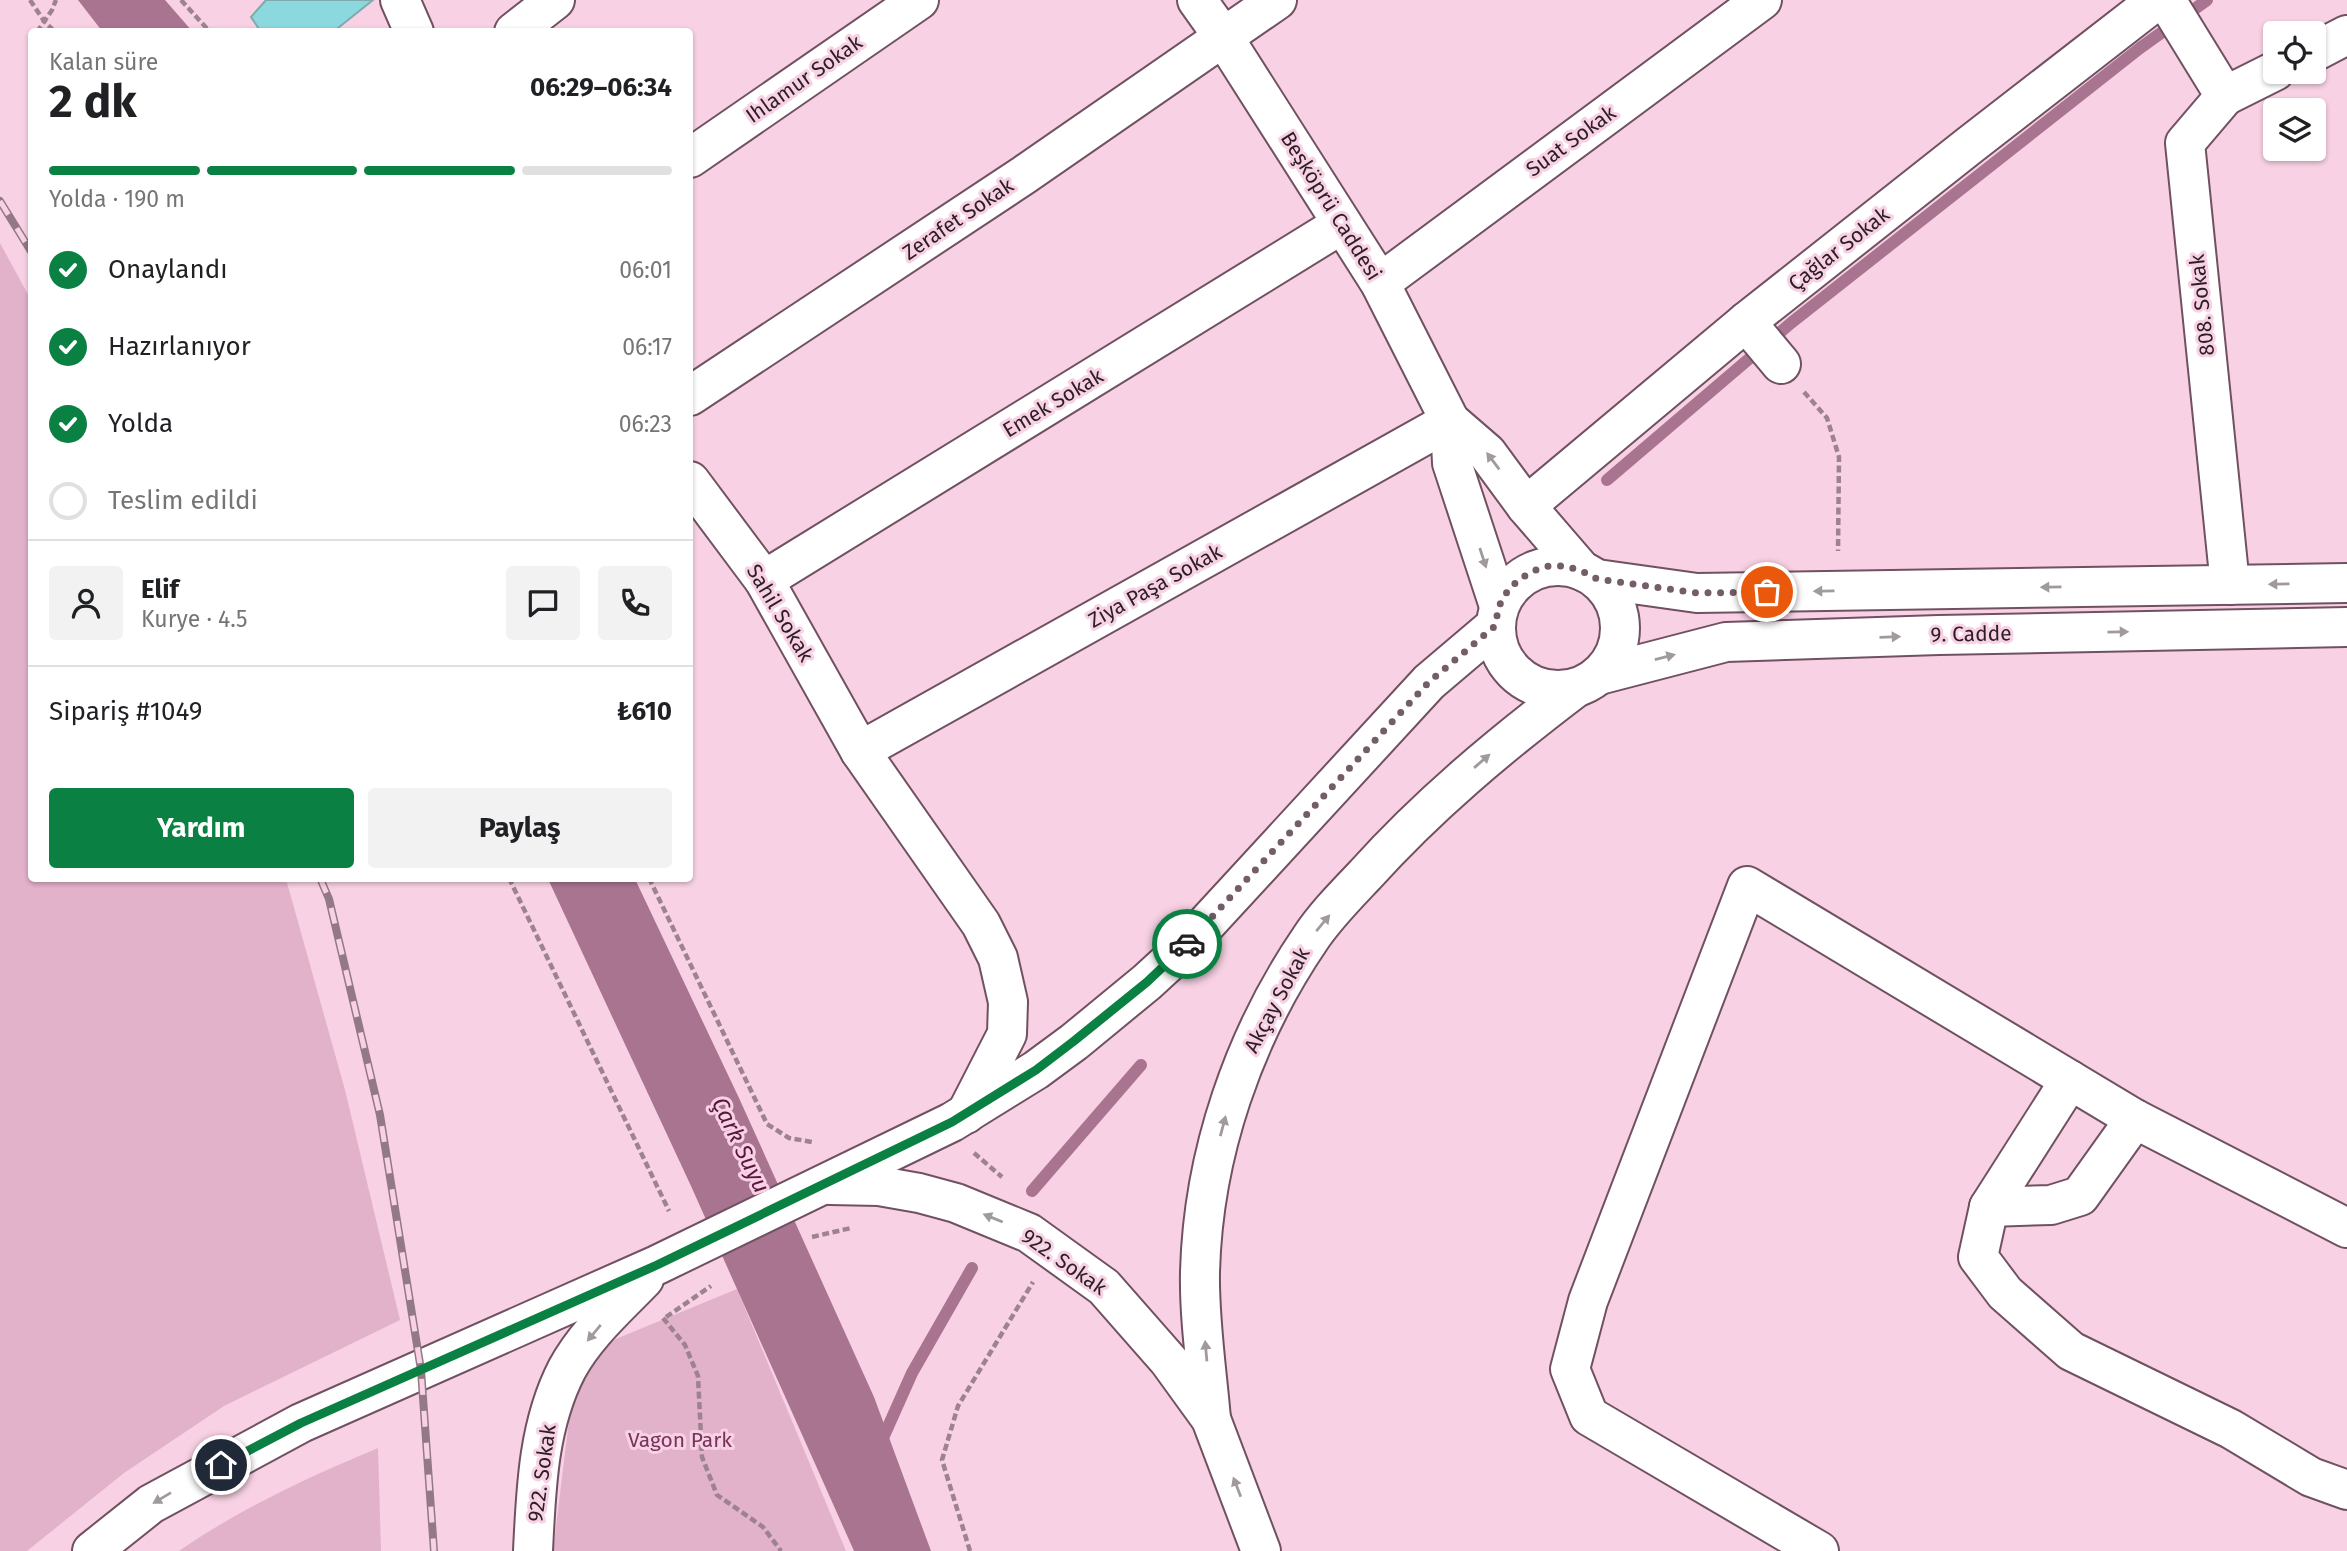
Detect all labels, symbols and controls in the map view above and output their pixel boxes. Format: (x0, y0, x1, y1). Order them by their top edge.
map controls (2263, 21, 2326, 161)
button: locate (2263, 21, 2326, 84)
street label: Ihlamur Sokak (741, 29, 867, 129)
text: Kalan süre (49, 48, 158, 76)
text: 06:29–06:34 (530, 72, 672, 103)
text: 2 dk (49, 74, 137, 129)
button: layers (2263, 98, 2326, 161)
street label: Suat Sokak (1521, 100, 1621, 182)
street label: Beşköprü Caddesi (1275, 127, 1387, 285)
street label: Zerafet Sokak (897, 172, 1019, 266)
text: Yolda · 190 m (49, 185, 185, 213)
street label: Çağlar Sokak (1783, 201, 1895, 297)
icon: check (49, 251, 87, 289)
street label: 808. Sokak (2184, 253, 2220, 357)
text: Onaylandı (108, 254, 228, 285)
text: 06:01 (619, 256, 672, 284)
icon: check (49, 328, 87, 366)
text: Hazırlanıyor (108, 331, 251, 362)
text: 06:17 (622, 333, 672, 361)
street label: Emek Sokak (998, 363, 1108, 443)
icon: check (49, 405, 87, 443)
text: Yolda (108, 408, 173, 439)
text: 06:23 (619, 410, 672, 438)
one-way arrow (1485, 453, 1500, 471)
text: Teslim edildi (108, 485, 258, 516)
street label: Ziya Paşa Sokak (1084, 538, 1227, 633)
one-way arrow (1478, 547, 1489, 568)
street label: Sahil Sokak (741, 560, 819, 667)
pin (1737, 562, 1797, 622)
button: person (49, 566, 123, 640)
button: chat (506, 566, 580, 640)
button: phone (598, 566, 672, 640)
icon: bag (1748, 573, 1786, 611)
text: Elif (141, 574, 179, 605)
one-way arrow (2268, 578, 2290, 590)
one-way arrow (2040, 582, 2062, 593)
one-way arrow (1813, 585, 1835, 597)
text: Kurye · 4.5 (141, 605, 248, 633)
street label: 9. Cadde (1930, 620, 2012, 648)
one-way arrow (2107, 626, 2129, 637)
one-way arrow (1880, 631, 1902, 642)
one-way arrow (1654, 652, 1676, 663)
text: Sipariş #1049 (49, 696, 202, 727)
text: ₺610 (617, 696, 672, 727)
one-way arrow (1473, 754, 1490, 769)
button: Yardım (49, 788, 354, 868)
button: Paylaş (368, 788, 672, 868)
courier (1152, 909, 1222, 979)
one-way arrow (1315, 914, 1330, 932)
icon: car (1168, 925, 1206, 963)
street label: Akçay Sokak (1238, 943, 1316, 1057)
water label: Çark Suyu (706, 1093, 776, 1197)
one-way arrow (1218, 1115, 1229, 1137)
one-way arrow (983, 1212, 1003, 1224)
street label: 922. Sokak (1016, 1223, 1112, 1301)
one-way arrow (587, 1324, 602, 1341)
one-way arrow (1200, 1340, 1211, 1362)
street label: 922. Sokak (522, 1422, 562, 1523)
park label: Vagon Park (628, 1427, 732, 1453)
pin (191, 1435, 251, 1495)
icon: home (202, 1446, 240, 1484)
one-way arrow (1231, 1477, 1242, 1498)
one-way arrow (152, 1492, 171, 1504)

